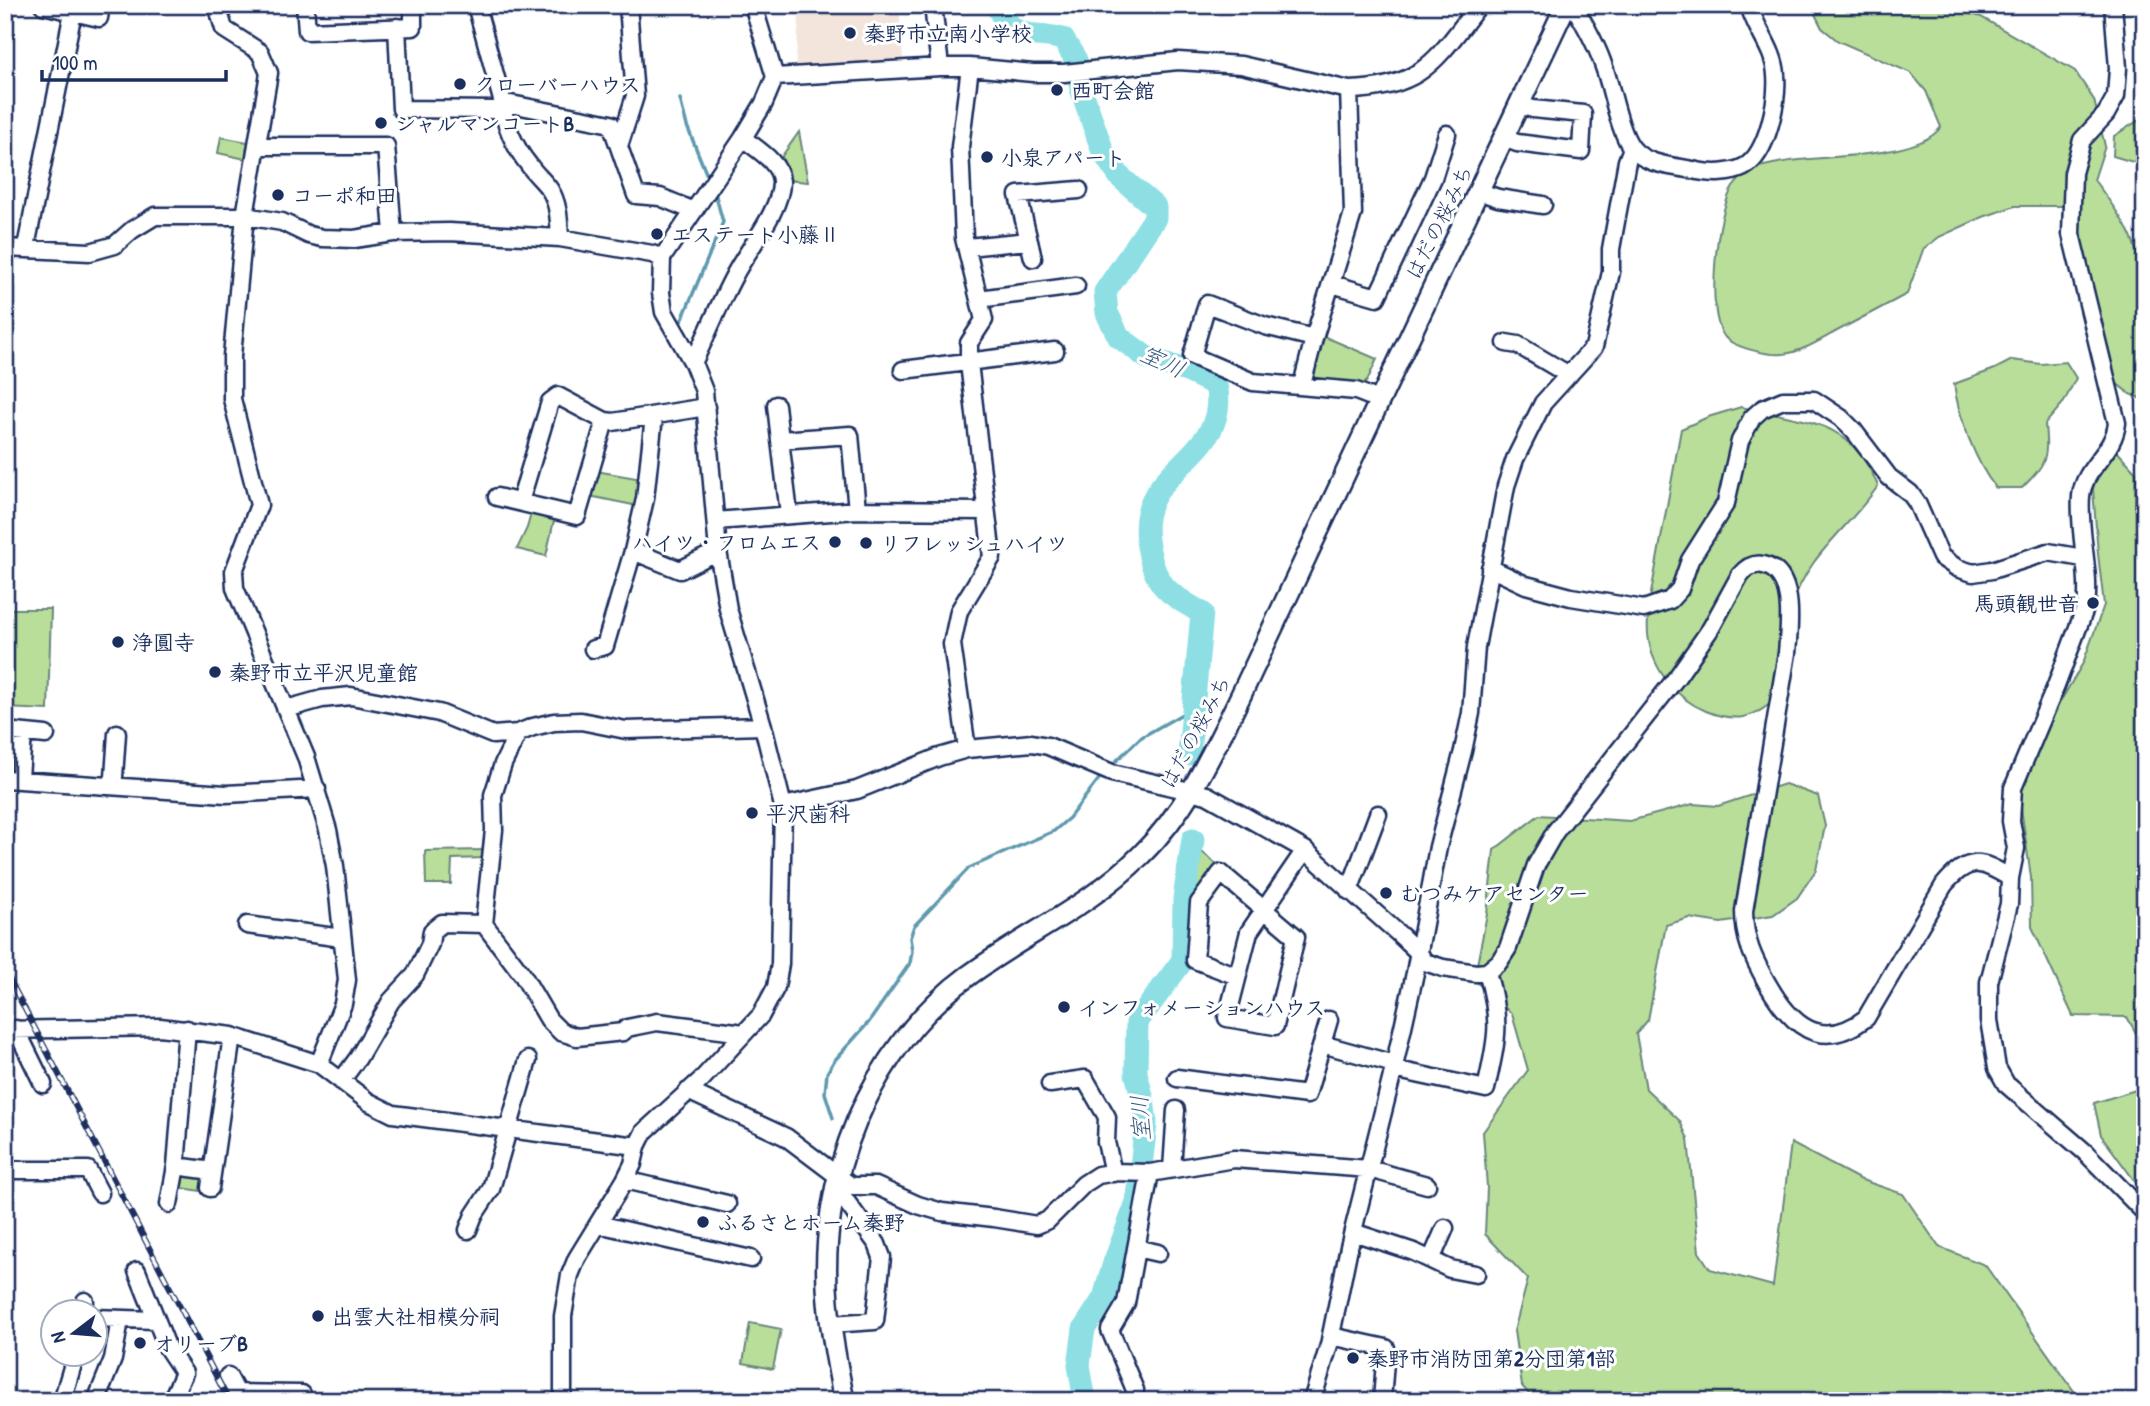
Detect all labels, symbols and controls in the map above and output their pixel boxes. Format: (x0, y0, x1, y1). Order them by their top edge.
place label: 秦野市立南小学校 (864, 19, 1032, 48)
marker: 秦野市立南小学校 (842, 25, 858, 41)
scale bar (42, 38, 226, 82)
text: 100 m (52, 48, 98, 77)
place label: クローバーハウス (474, 70, 641, 99)
marker: クローバーハウス (452, 76, 468, 92)
place label: 西町会館 (1071, 76, 1155, 105)
marker: 西町会館 (1049, 82, 1065, 98)
place label: シャルマンコートB (395, 109, 574, 138)
marker: シャルマンコートB (373, 115, 389, 131)
place label: 小泉アパート (1001, 143, 1126, 172)
marker: 小泉アパート (979, 149, 995, 165)
street label: はだの桜みち (1399, 159, 1479, 285)
place label: コーポ和田 (292, 181, 397, 210)
marker: コーポ和田 (270, 187, 286, 203)
place label: エステート小藤Ⅱ (671, 220, 840, 249)
marker: エステート小藤Ⅱ (649, 226, 665, 242)
water label: 室川 (1136, 337, 1190, 385)
place label: ハイツ・フロムエス (632, 528, 821, 557)
place label: リフレッシュハイツ (880, 529, 1067, 558)
marker: ハイツ・フロムエス (827, 534, 843, 550)
marker: リフレッシュハイツ (858, 535, 874, 551)
place label: 馬頭観世音 (1974, 589, 2079, 618)
marker: 馬頭観世音 (2085, 595, 2101, 611)
place label: 浄圓寺 (132, 628, 195, 657)
marker: 浄圓寺 (110, 634, 126, 650)
place label: 秦野市立平沢児童館 (229, 658, 418, 687)
marker: 秦野市立平沢児童館 (207, 664, 223, 680)
street label: はだの桜みち (1153, 670, 1237, 794)
place label: 平沢歯科 (766, 799, 850, 828)
marker: 平沢歯科 (744, 805, 760, 821)
place label: むつみケアセンター (1400, 879, 1589, 908)
marker: むつみケアセンター (1378, 885, 1394, 901)
place label: インフォメーションハウス (1078, 993, 1325, 1022)
marker: インフォメーションハウス (1056, 999, 1072, 1015)
water label: 室川 (1123, 1094, 1157, 1142)
place label: ふるさとホーム秦野 (717, 1208, 905, 1237)
marker: ふるさとホーム秦野 (695, 1214, 711, 1230)
north arrow (38, 1298, 108, 1368)
place label: 出雲大社相模分祠 (332, 1302, 500, 1331)
marker: 出雲大社相模分祠 (310, 1308, 326, 1324)
text: N (44, 1329, 72, 1346)
place label: オリーブB (154, 1329, 248, 1358)
marker: オリーブB (132, 1335, 148, 1351)
place label: 秦野市消防団第2分団第1部 (1367, 1344, 1615, 1373)
marker: 秦野市消防団第2分団第1部 (1345, 1350, 1361, 1366)

